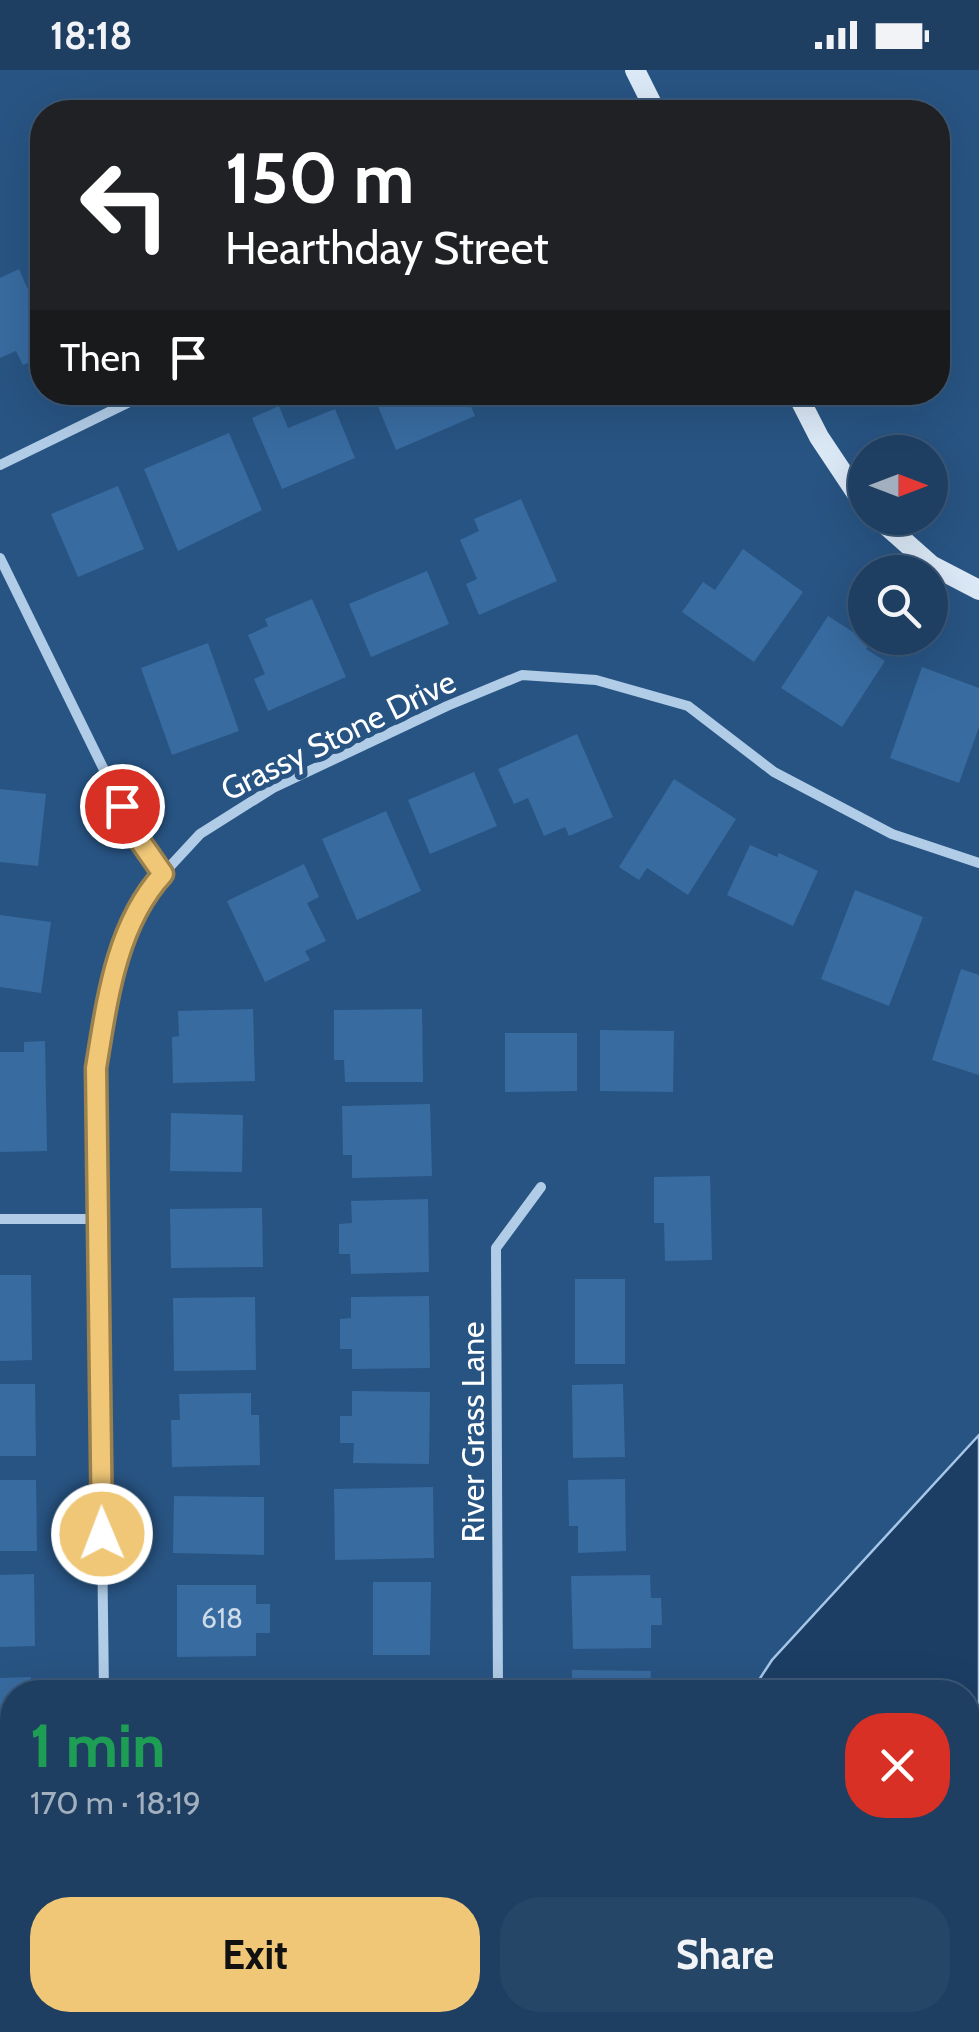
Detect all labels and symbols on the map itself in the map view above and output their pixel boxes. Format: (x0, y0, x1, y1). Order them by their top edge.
north arrow (848, 435, 948, 535)
street label: Grassy Stone Drive (214, 661, 462, 809)
pin (80, 764, 165, 849)
street label: River Grass Lane (453, 1322, 492, 1542)
position arrow (50, 1482, 154, 1586)
house number: 618 (201, 1601, 243, 1635)

